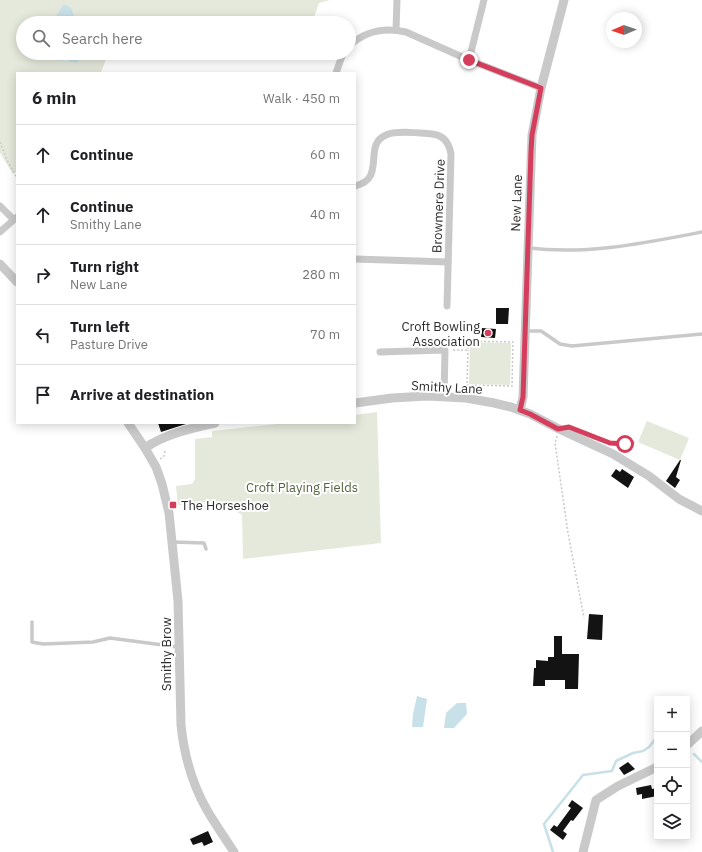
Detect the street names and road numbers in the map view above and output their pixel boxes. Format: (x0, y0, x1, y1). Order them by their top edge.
street label: Browmere Drive (428, 159, 449, 253)
street label: New Lane (507, 174, 526, 232)
street label: Smithy Lane (411, 377, 483, 398)
street label: Smithy Brow (158, 617, 175, 691)

